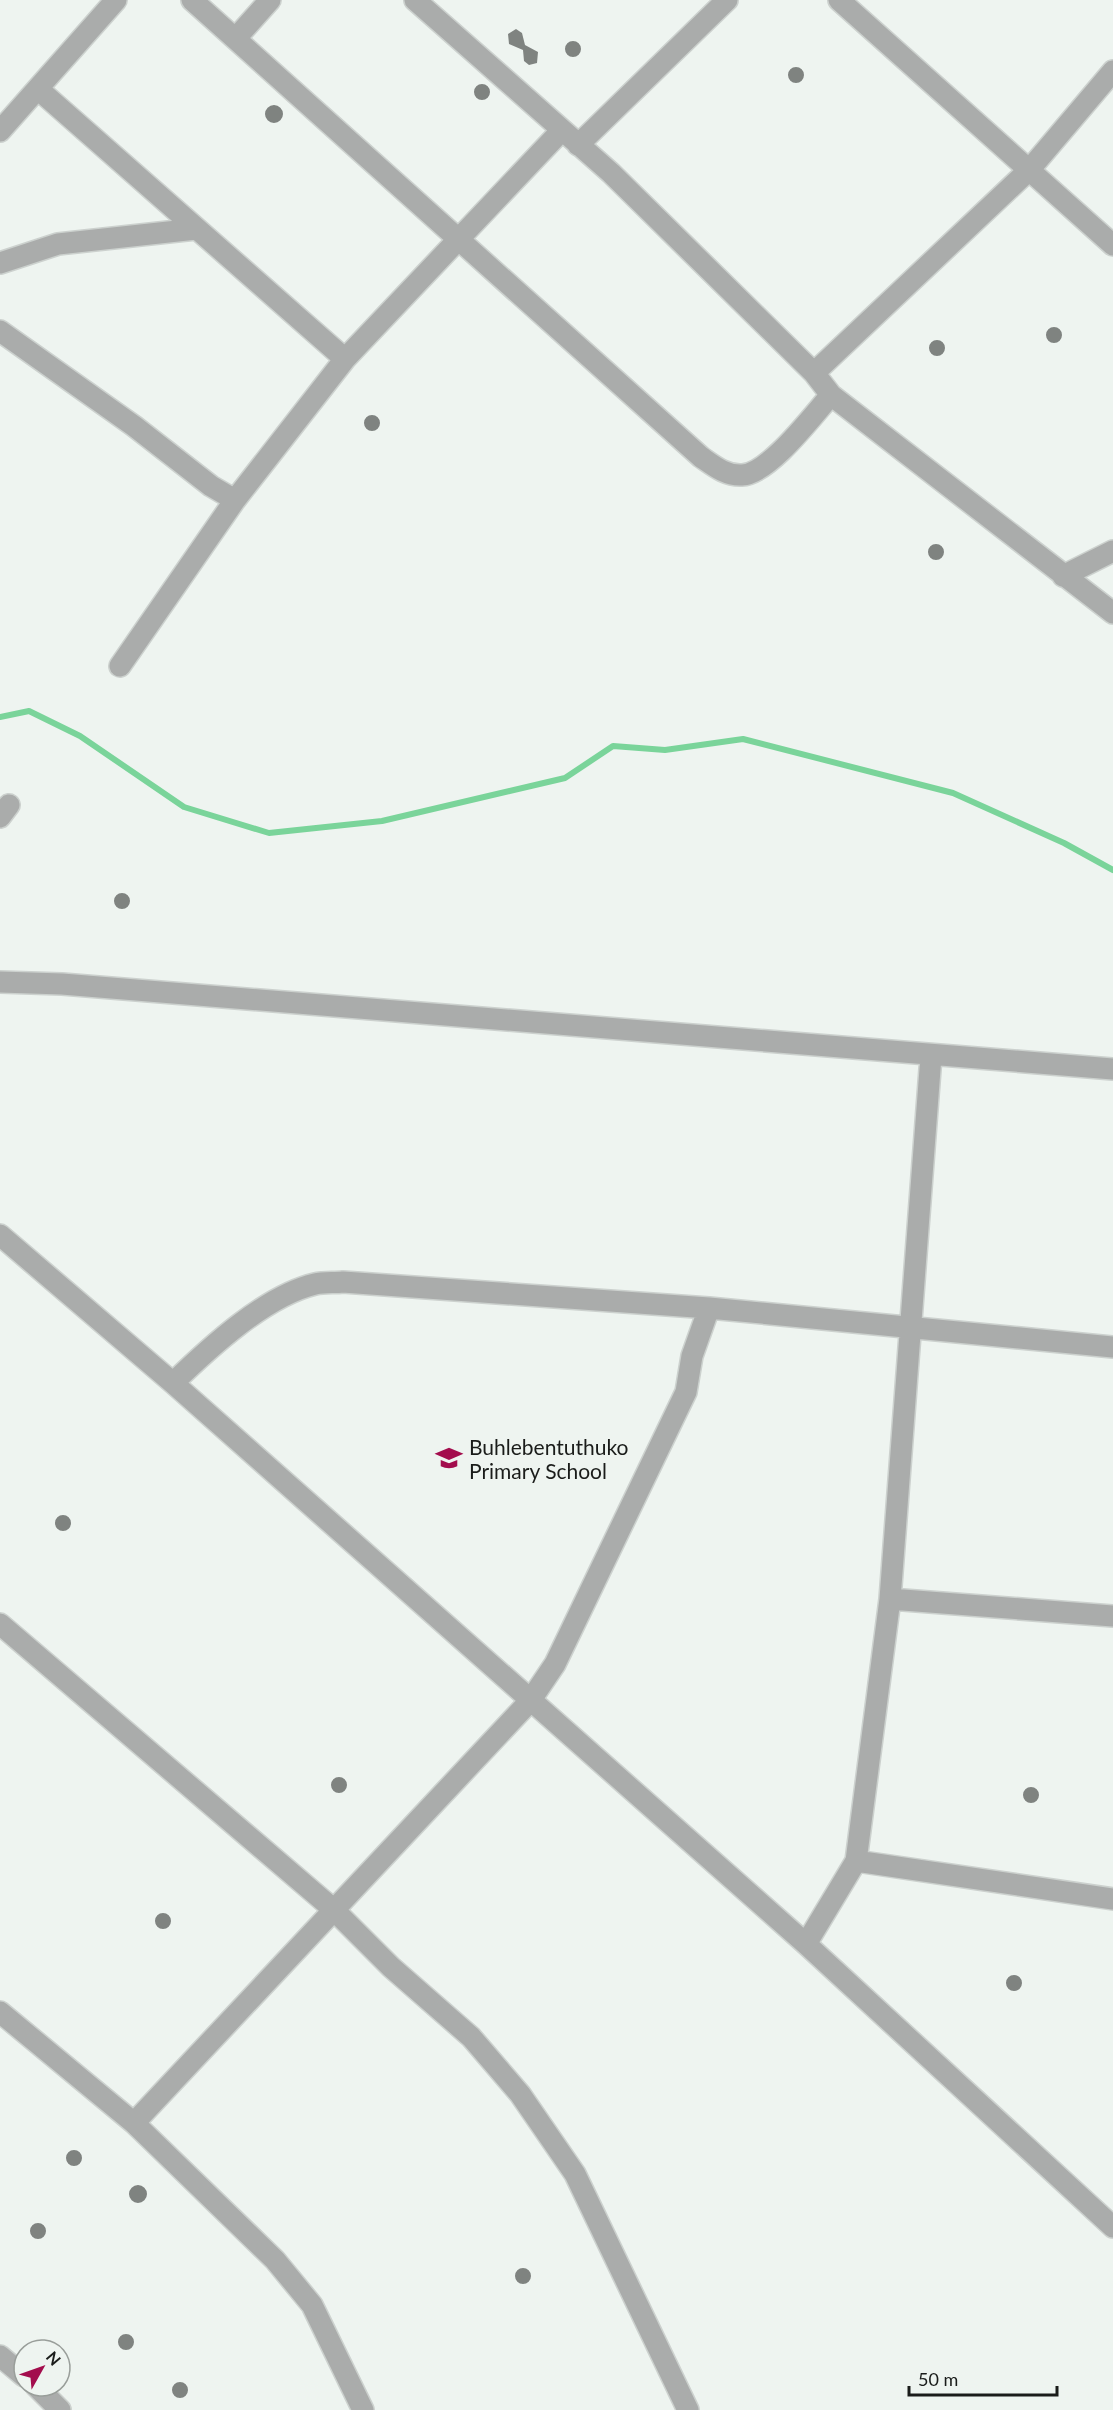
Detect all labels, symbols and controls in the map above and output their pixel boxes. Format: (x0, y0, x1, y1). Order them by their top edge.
place label: Buhlebentuthuko Primary School (469, 1434, 629, 1483)
school or university icon: Buhlebentuthuko Primary School (434, 1443, 464, 1473)
north arrow (12, 2338, 72, 2398)
text: N (43, 2347, 65, 2369)
scale bar (909, 2359, 1058, 2397)
text: 50 m (918, 2368, 958, 2390)

